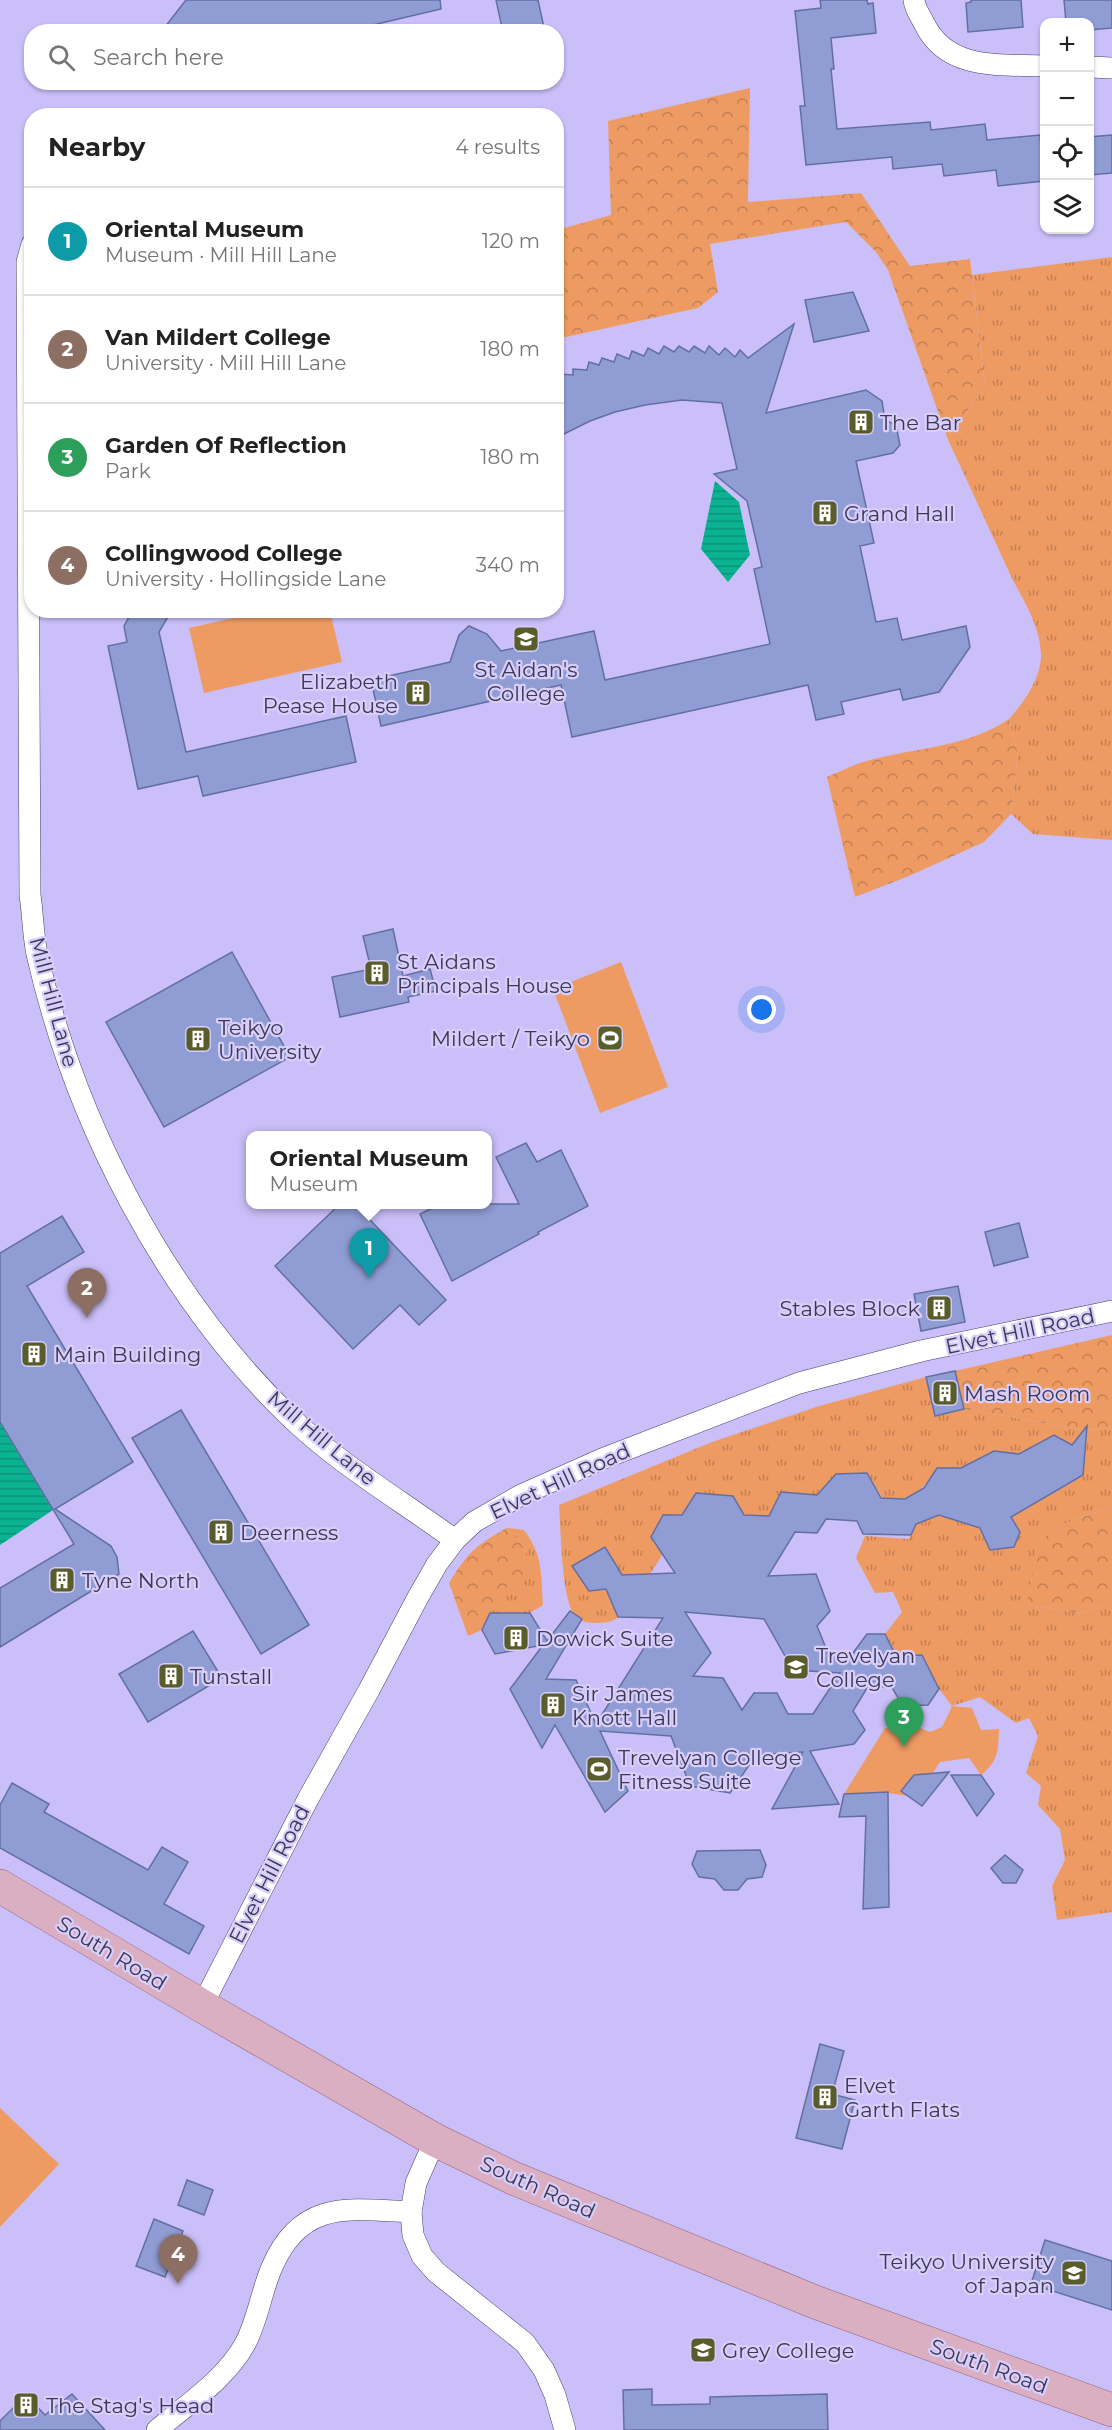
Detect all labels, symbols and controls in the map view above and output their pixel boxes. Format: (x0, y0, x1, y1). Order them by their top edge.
map controls (1040, 18, 1094, 234)
button: + (1040, 18, 1094, 72)
search box (24, 24, 564, 90)
icon: search (45, 41, 78, 74)
text: Search here (93, 44, 224, 71)
button: − (1040, 72, 1094, 126)
button: locate (1040, 126, 1094, 180)
text: Nearby (48, 131, 145, 163)
text: 4 results (455, 135, 540, 159)
button: layers (1040, 180, 1094, 234)
text: Oriental Museum (105, 216, 304, 243)
text: 1 (64, 229, 71, 253)
text: 120 m (482, 229, 540, 253)
text: Museum · Mill Hill Lane (105, 243, 337, 267)
text: Van Mildert College (105, 324, 331, 351)
text: 2 (62, 337, 73, 361)
text: 180 m (480, 337, 540, 361)
text: University · Mill Hill Lane (105, 351, 346, 375)
building icon: The Bar (846, 407, 876, 437)
place label: The Bar (880, 410, 961, 435)
text: Garden Of Reflection (105, 432, 347, 459)
text: 3 (62, 445, 73, 469)
text: 180 m (480, 445, 540, 469)
text: Park (105, 459, 151, 483)
building icon: Grand Hall (810, 498, 840, 528)
place label: Grand Hall (844, 501, 955, 526)
text: Collingwood College (105, 540, 342, 567)
text: 4 (61, 553, 74, 577)
text: 340 m (476, 553, 540, 577)
text: University · Hollingside Lane (105, 567, 386, 591)
school or university icon: St Aidan's College (511, 624, 541, 654)
place label: St Aidan's College (475, 657, 577, 706)
place label: Elizabeth Pease House (263, 669, 398, 718)
building icon: Elizabeth Pease House (403, 678, 433, 708)
street label: Mill Hill Lane (25, 934, 83, 1070)
place label: St Aidans Principals House (397, 949, 572, 998)
building icon: St Aidans Principals House (362, 958, 392, 988)
your location (747, 995, 776, 1024)
place label: Teikyo University (218, 1015, 322, 1064)
sports icon: Mildert / Teikyo (595, 1023, 625, 1053)
building icon: Teikyo University (183, 1024, 213, 1054)
place label: Mildert / Teikyo (431, 1026, 590, 1051)
popup (246, 1131, 492, 1209)
text: Oriental Museum (269, 1145, 469, 1172)
text: Museum (269, 1172, 358, 1196)
pin: 1 (350, 1228, 388, 1278)
pin: 2 (68, 1268, 106, 1318)
building icon: Stables Block (924, 1293, 954, 1323)
place label: Stables Block (779, 1296, 920, 1321)
street label: Elvet Hill Road (943, 1303, 1097, 1359)
building icon: Main Building (19, 1339, 49, 1369)
place label: Main Building (54, 1342, 202, 1367)
building icon: Mash Room (930, 1378, 960, 1408)
place label: Mash Room (964, 1381, 1090, 1406)
street label: Mill Hill Lane (263, 1385, 381, 1491)
street label: Elvet Hill Road (486, 1438, 634, 1524)
building icon: Deerness (206, 1517, 236, 1547)
place label: Deerness (240, 1520, 338, 1545)
building icon: Tyne North (47, 1565, 77, 1595)
place label: Tyne North (82, 1568, 200, 1593)
building icon: Dowick Suite (501, 1623, 531, 1653)
place label: Dowick Suite (536, 1626, 673, 1651)
place label: Trevelyan College (816, 1643, 915, 1692)
school or university icon: Trevelyan College (781, 1652, 811, 1682)
building icon: Tunstall (156, 1661, 186, 1691)
place label: Tunstall (190, 1664, 272, 1689)
place label: Sir James Knott Hall (572, 1681, 677, 1730)
building icon: Sir James Knott Hall (538, 1690, 568, 1720)
pin: 3 (884, 1698, 924, 1747)
place label: Trevelyan College Fitness Suite (618, 1745, 801, 1794)
sports icon: Trevelyan College Fitness Suite (584, 1754, 614, 1784)
street label: Elvet Hill Road (223, 1801, 315, 1947)
street label: South Road (53, 1911, 171, 1995)
place label: Elvet Garth Flats (844, 2073, 960, 2122)
building icon: Elvet Garth Flats (810, 2082, 840, 2112)
street label: South Road (477, 2150, 599, 2224)
pin: 4 (158, 2234, 198, 2284)
place label: Teikyo University of Japan (880, 2249, 1055, 2298)
school or university icon: Teikyo University of Japan (1059, 2258, 1089, 2288)
street label: South Road (927, 2333, 1051, 2399)
school or university icon: Grey College (688, 2335, 718, 2365)
place label: Grey College (722, 2338, 854, 2363)
building icon: The Stag's Head (11, 2390, 41, 2420)
place label: The Stag's Head (46, 2393, 214, 2418)

